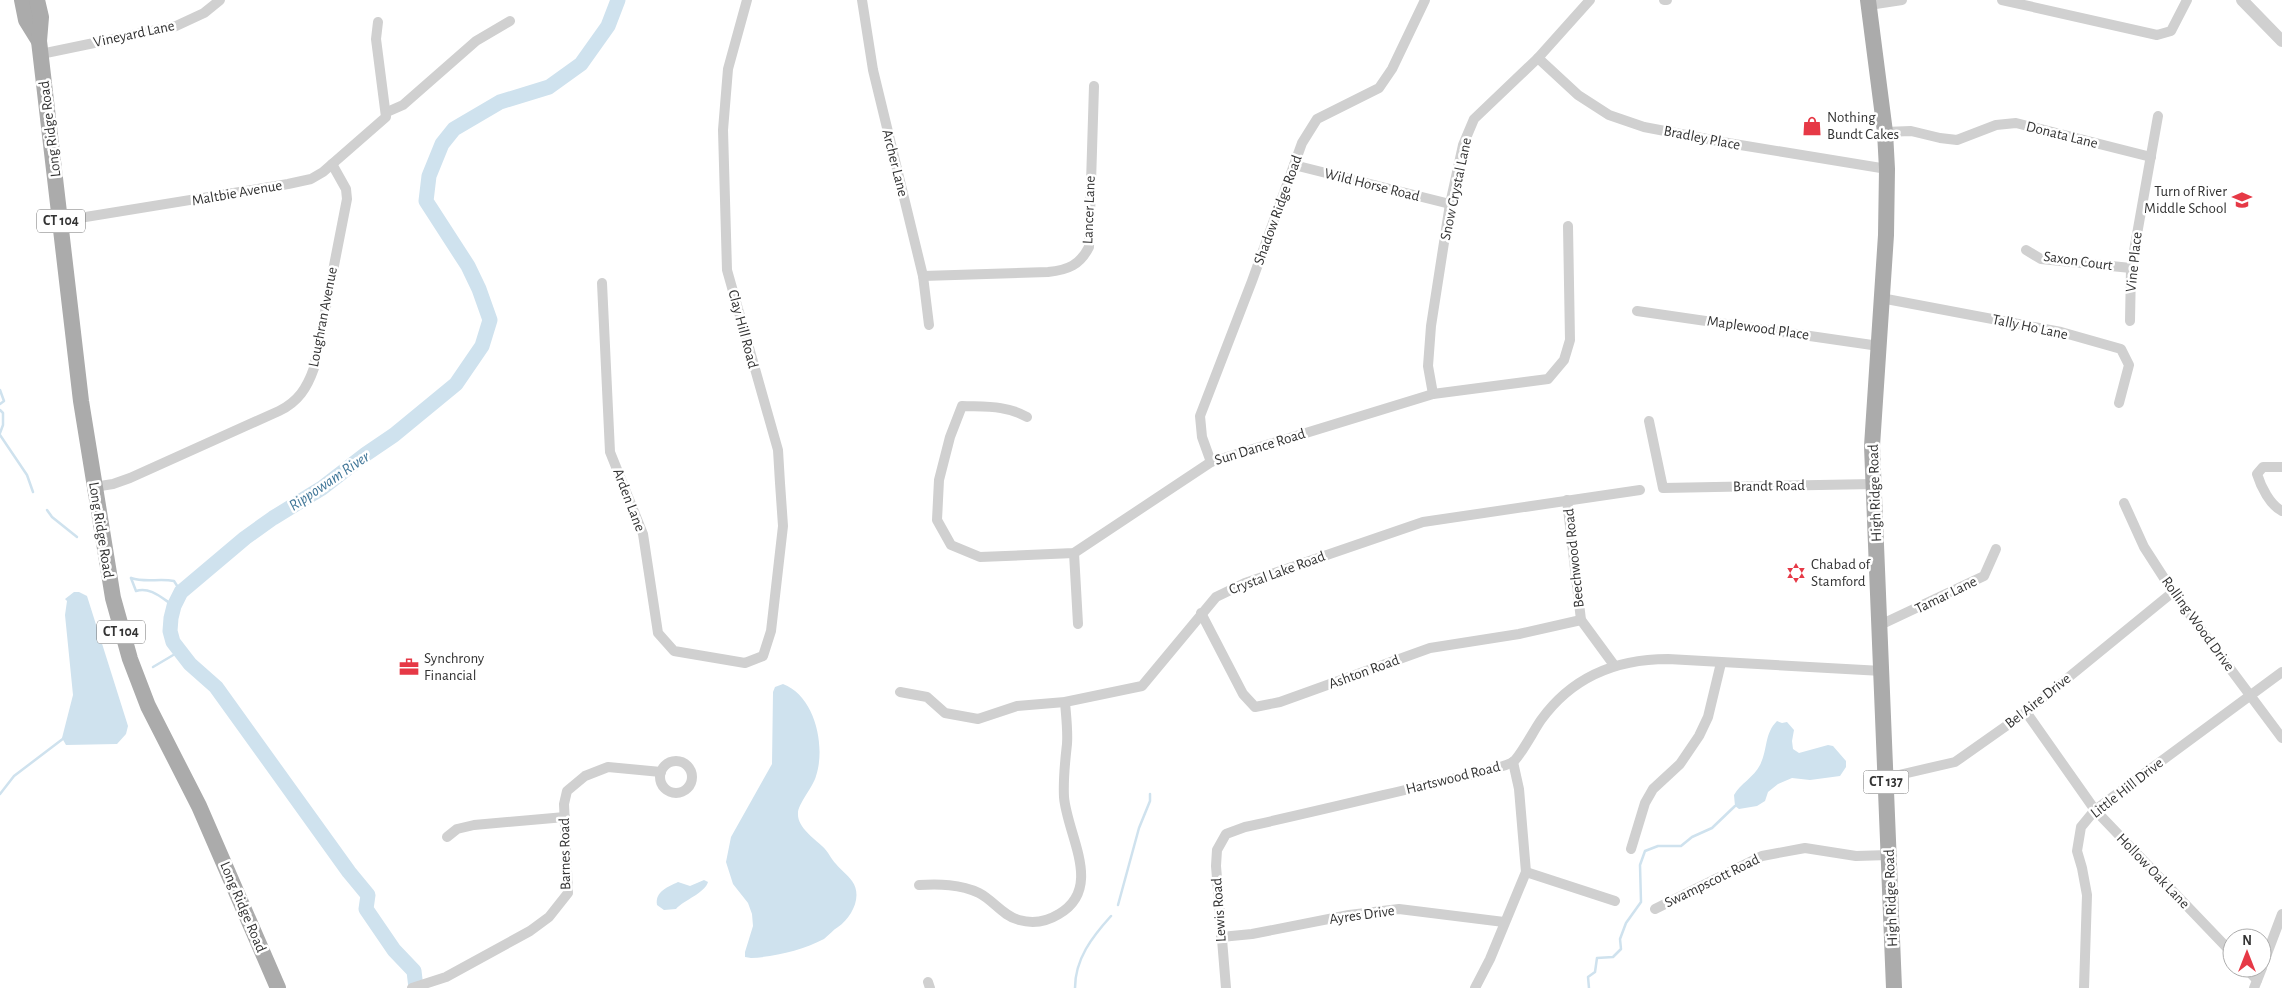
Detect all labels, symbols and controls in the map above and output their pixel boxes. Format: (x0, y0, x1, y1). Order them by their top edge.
street label: Vineyard Lane (92, 18, 176, 50)
street label: Long Ridge Road (37, 80, 63, 178)
place label: Nothing Bundt Cakes (1827, 110, 1899, 142)
shop icon: Nothing Bundt Cakes (1801, 115, 1823, 137)
street label: Donata Lane (2025, 119, 2100, 151)
street label: Bradley Place (1662, 123, 1742, 153)
street label: Archer Lane (879, 128, 911, 198)
street label: Snow Crystal Lane (1438, 136, 1474, 242)
street label: Shadow Ridge Road (1251, 153, 1305, 267)
street label: Wild Horse Road (1323, 166, 1421, 204)
street label: Lancer Lane (1080, 175, 1098, 244)
street label: Maltbie Avenue (191, 178, 283, 208)
place label: Turn of River Middle School (2144, 184, 2227, 216)
school or university icon: Turn of River Middle School (2231, 189, 2253, 211)
road number: CT 104 (37, 210, 85, 232)
street label: Vine Place (2123, 231, 2145, 293)
street label: Saxon Court (2043, 249, 2114, 273)
street label: Loughran Avenue (306, 266, 340, 368)
street label: Clay Hill Road (725, 288, 761, 370)
street label: Tally Ho Lane (1991, 312, 2069, 342)
street label: Maplewood Place (1706, 313, 1810, 343)
street label: Sun Dance Road (1213, 426, 1307, 468)
street label: High Ridge Road (1866, 444, 1884, 542)
water label: Rippowam River (286, 448, 373, 515)
street label: Arden Lane (610, 467, 648, 534)
street label: Brandt Road (1733, 478, 1805, 494)
street label: Long Ridge Road (86, 481, 116, 579)
street label: Beechwood Road (1561, 507, 1587, 608)
street label: Crystal Lake Road (1227, 549, 1327, 597)
place label: Chabad of Stamford (1811, 557, 1871, 589)
synagogue icon: Chabad of Stamford (1785, 562, 1807, 584)
street label: Tamar Lane (1913, 574, 1979, 616)
street label: Rolling Wood Drive (2159, 574, 2237, 674)
road number: CT 104 (97, 620, 145, 644)
place label: Synchrony Financial (424, 651, 485, 683)
street label: Ashton Road (1327, 652, 1401, 692)
office icon: Synchrony Financial (398, 656, 420, 678)
street label: Bel Aire Drive (2002, 671, 2074, 731)
street label: Little Hill Drive (2088, 755, 2166, 821)
street label: Hartswood Road (1404, 759, 1502, 797)
road number: CT 137 (1864, 770, 1908, 794)
street label: Barnes Road (557, 818, 573, 890)
street label: Hollow Oak Lane (2114, 831, 2192, 911)
street label: High Ridge Road (1882, 849, 1900, 947)
street label: Swampscott Road (1662, 851, 1762, 910)
street label: Long Ridge Road (217, 859, 269, 955)
street label: Lewis Road (1209, 877, 1229, 943)
street label: Ayres Drive (1328, 903, 1396, 927)
north arrow (2222, 928, 2272, 978)
text: N (2242, 934, 2252, 948)

